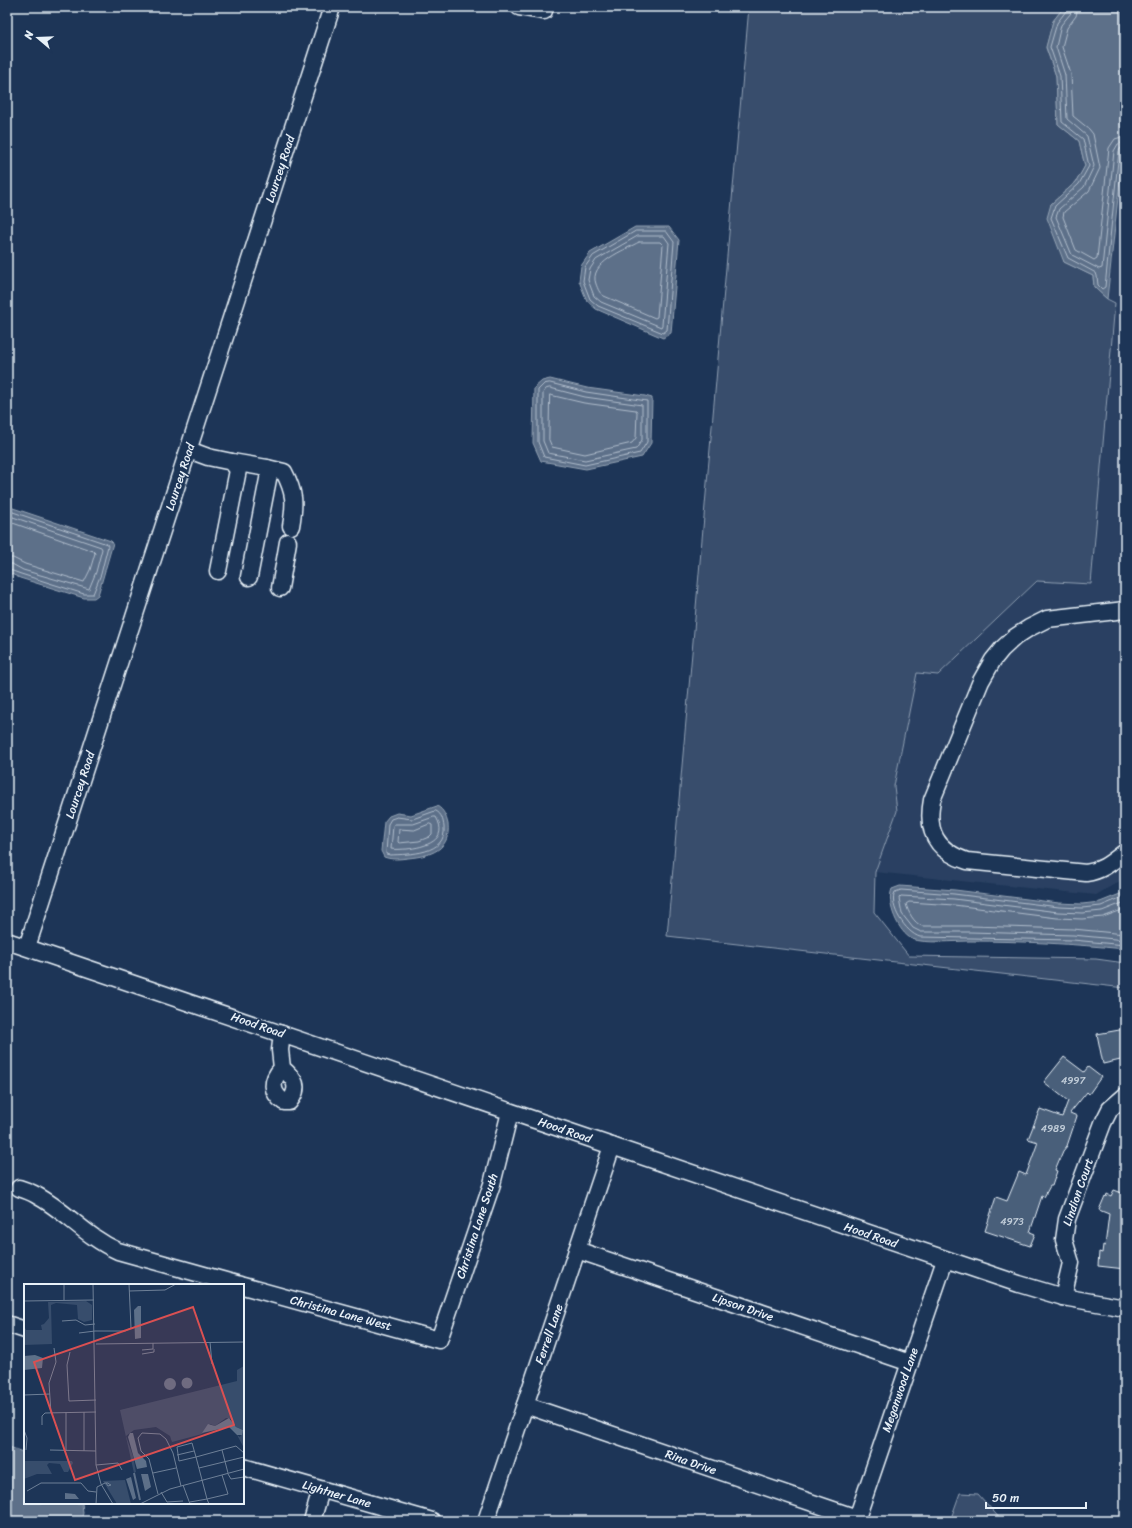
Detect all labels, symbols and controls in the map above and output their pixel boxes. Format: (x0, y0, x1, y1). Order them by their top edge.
north arrow (18, 18, 58, 58)
text: N (18, 28, 39, 43)
street label: Lourcey Road (259, 131, 302, 206)
street label: Lourcey Road (159, 439, 202, 514)
street label: Lourcey Road (59, 747, 102, 822)
street label: Hood Road (228, 1006, 289, 1045)
house number: 4997 (1061, 1072, 1086, 1090)
street label: Hood Road (535, 1111, 596, 1150)
house number: 4989 (1041, 1120, 1065, 1138)
street label: Lindion Court (1056, 1155, 1100, 1229)
street label: Christina Lane South (450, 1170, 504, 1282)
house number: 4973 (1000, 1213, 1024, 1231)
street label: Hood Road (841, 1216, 902, 1255)
inset map (24, 1284, 244, 1504)
street label: Lipson Drive (709, 1286, 777, 1328)
street label: Christina Lane West (288, 1289, 394, 1337)
street label: Ferrell Lane (528, 1301, 570, 1367)
street label: Meganwood Lane (875, 1345, 925, 1435)
street label: Rina Drive (662, 1443, 720, 1481)
street label: Lightner Lane (300, 1474, 374, 1514)
scale bar (986, 1484, 1086, 1510)
text: 50 m (992, 1487, 1019, 1509)

